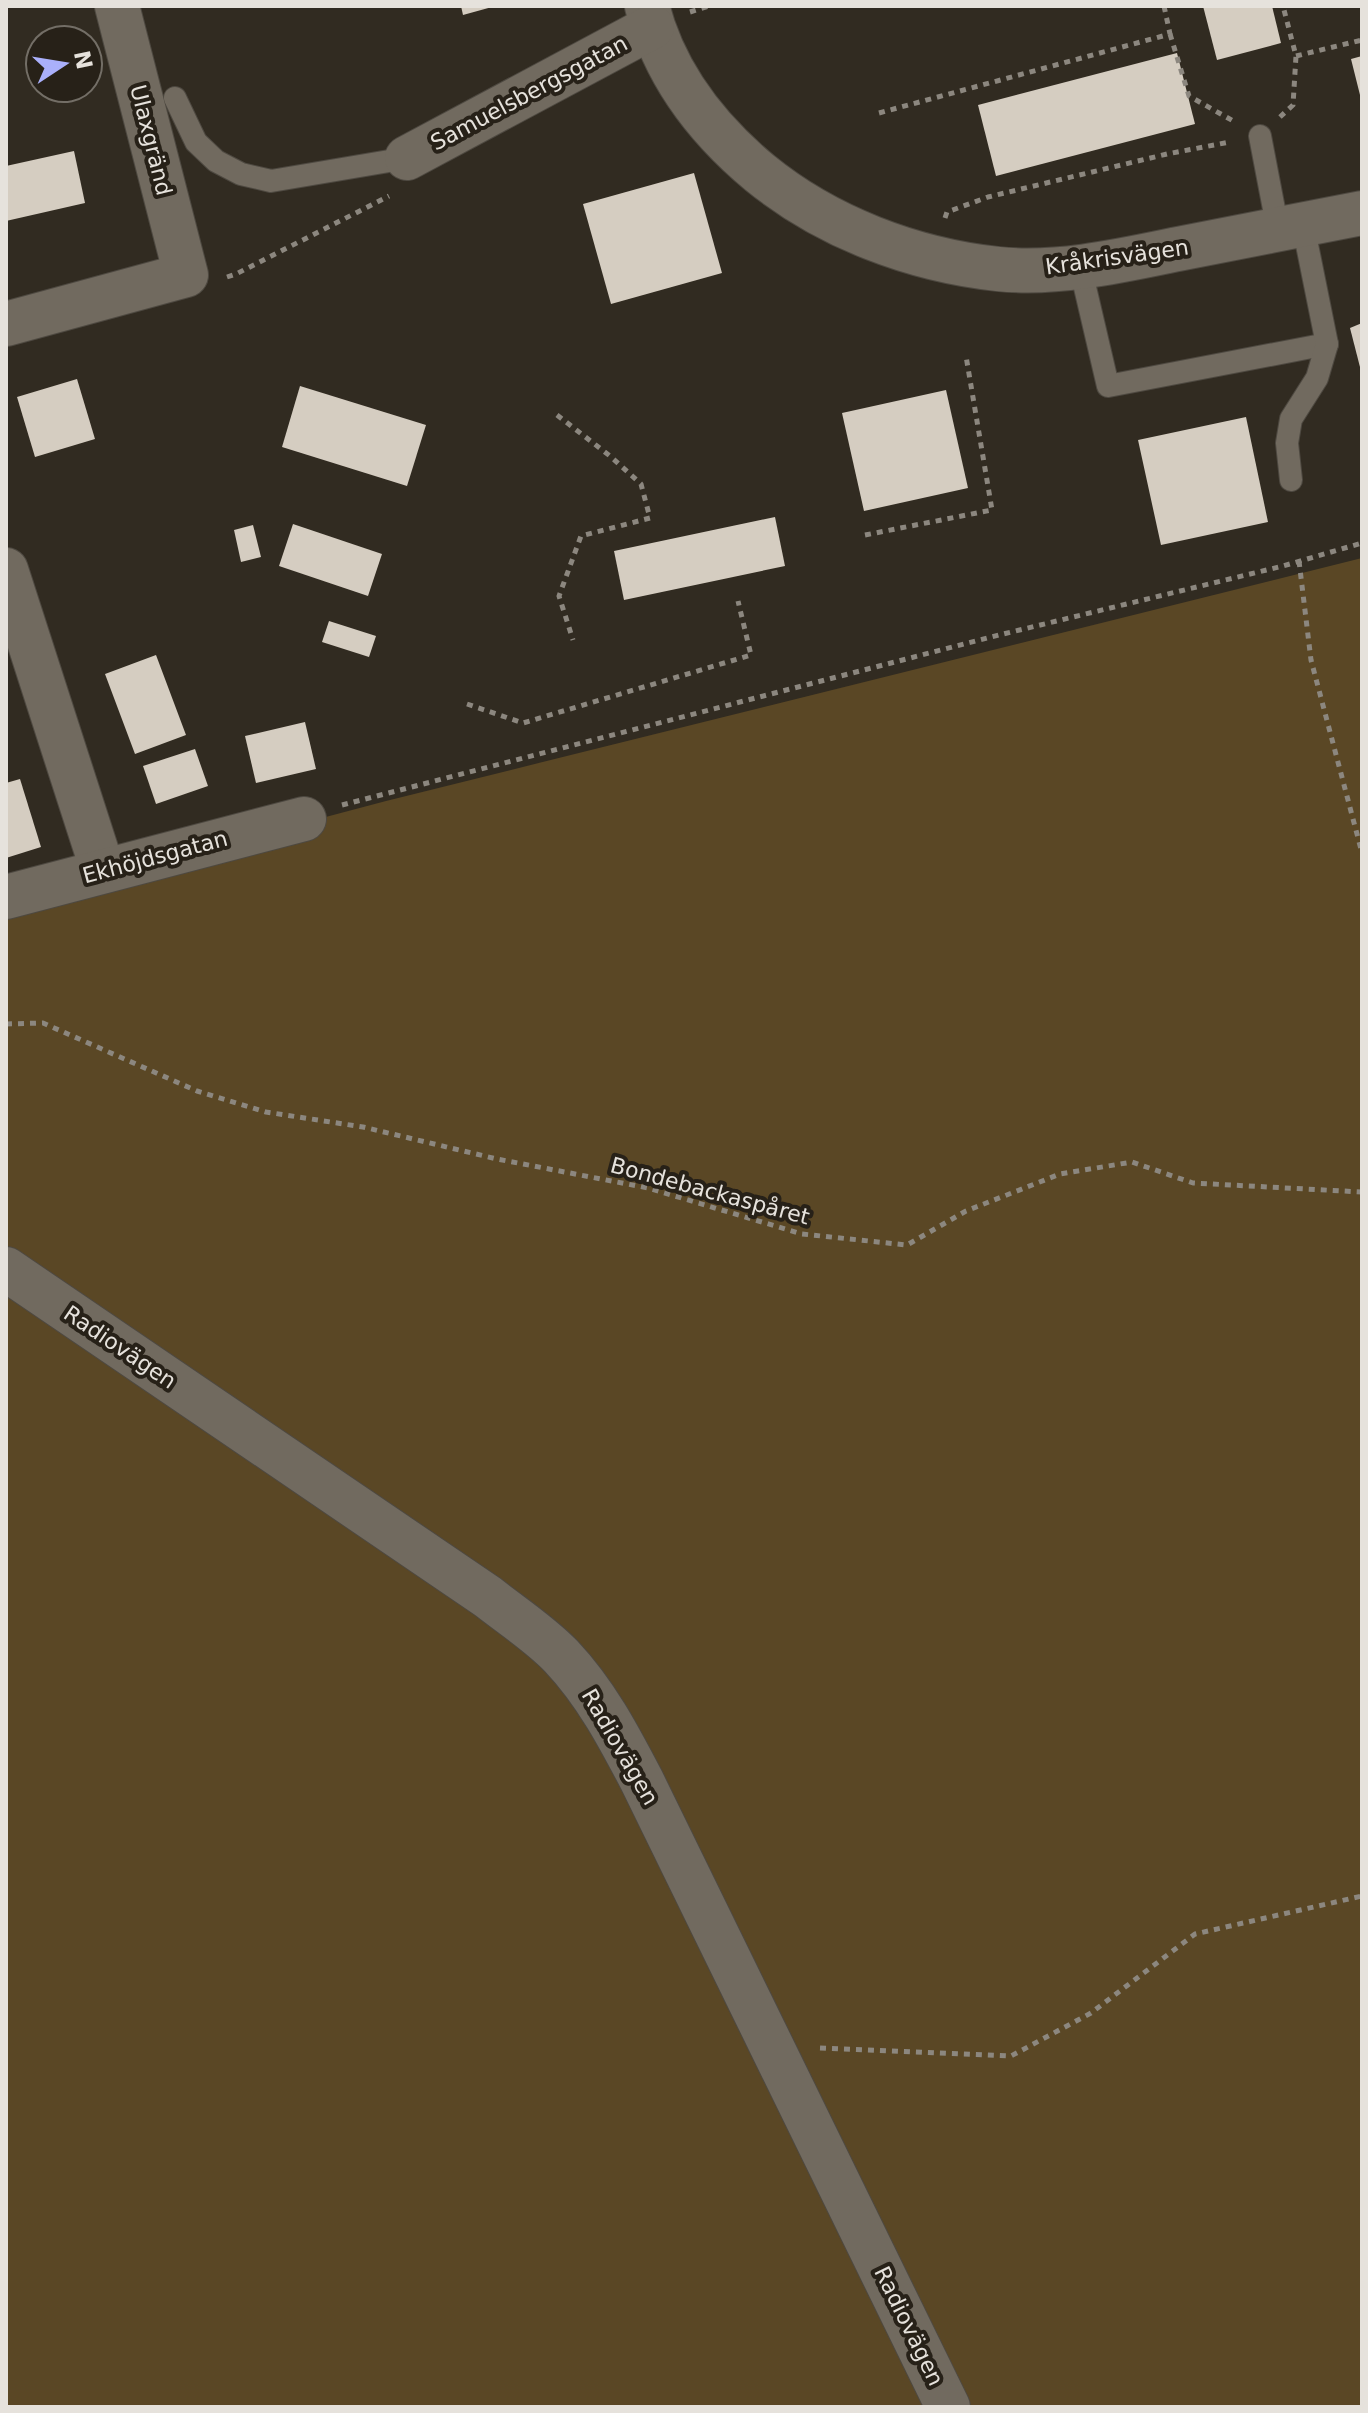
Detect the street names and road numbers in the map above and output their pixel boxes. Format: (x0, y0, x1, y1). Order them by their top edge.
street label: Samuelsbergsgatan (426, 31, 632, 155)
street label: Ulaxgränd (125, 82, 177, 198)
street label: Kråkrisvägen (1044, 235, 1190, 279)
street label: Ekhöjdsgatan (80, 826, 230, 888)
street label: Bondebackaspåret (608, 1152, 813, 1230)
street label: Radiovägen (59, 1300, 181, 1394)
street label: Radiovägen (577, 1685, 663, 1809)
street label: Radiovägen (869, 2262, 949, 2390)

